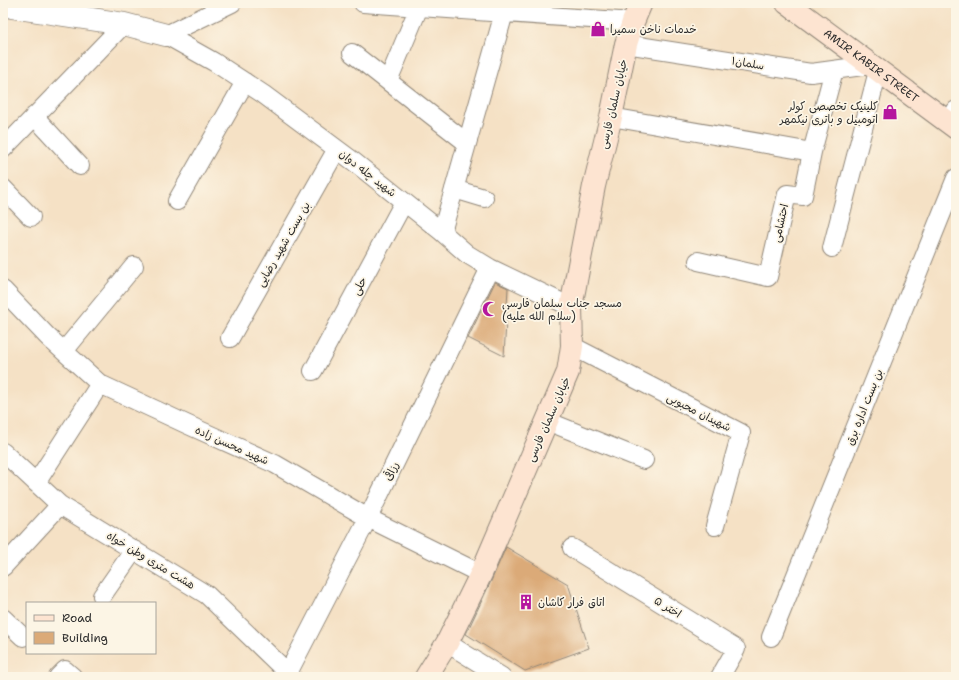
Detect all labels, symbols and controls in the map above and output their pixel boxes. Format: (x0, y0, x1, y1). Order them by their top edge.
shop icon: خدمات ناخن سمیرا (589, 20, 607, 38)
place label: خدمات ناخن سمیرا (610, 22, 697, 37)
street label: AMIR KABIR STREET (820, 26, 922, 106)
street label: سلمان۱ (730, 54, 765, 73)
street label: خیابان سلمان فارسی (596, 58, 631, 150)
place label: کلینیک تخصصی کولر اتومبیل و باتری نیکمهر (779, 99, 878, 127)
shop icon: کلینیک تخصصی کولر اتومبیل و باتری نیکمهر (881, 103, 899, 121)
street label: شهید چله دوان (336, 146, 399, 200)
street label: بن بست شهید رضایی (253, 199, 314, 289)
street label: احتشامی (769, 202, 792, 244)
street label: حلی (348, 274, 370, 298)
place label: مسجد جناب سلمان فارسی (سلام الله علیه) (502, 296, 622, 325)
mosque icon: مسجد جناب سلمان فارسی (سلام الله علیه) (481, 300, 499, 318)
street label: بن بست اداره برق (842, 367, 887, 448)
street label: خیابان سلمان فارسی (523, 374, 574, 464)
street label: شهیدان محبوبی (664, 390, 733, 435)
street label: شهید محسن زاده (193, 423, 271, 468)
street label: رزاقی (380, 459, 402, 483)
street label: هشت متری وطن خواه (104, 528, 198, 593)
building icon: اتاق فرار کاشان (517, 593, 535, 611)
street label: اختر ۵ (651, 593, 684, 622)
place label: اتاق فرار کاشان (538, 595, 605, 610)
legend (26, 602, 156, 654)
text: Road (62, 610, 93, 626)
text: Building (62, 630, 108, 646)

